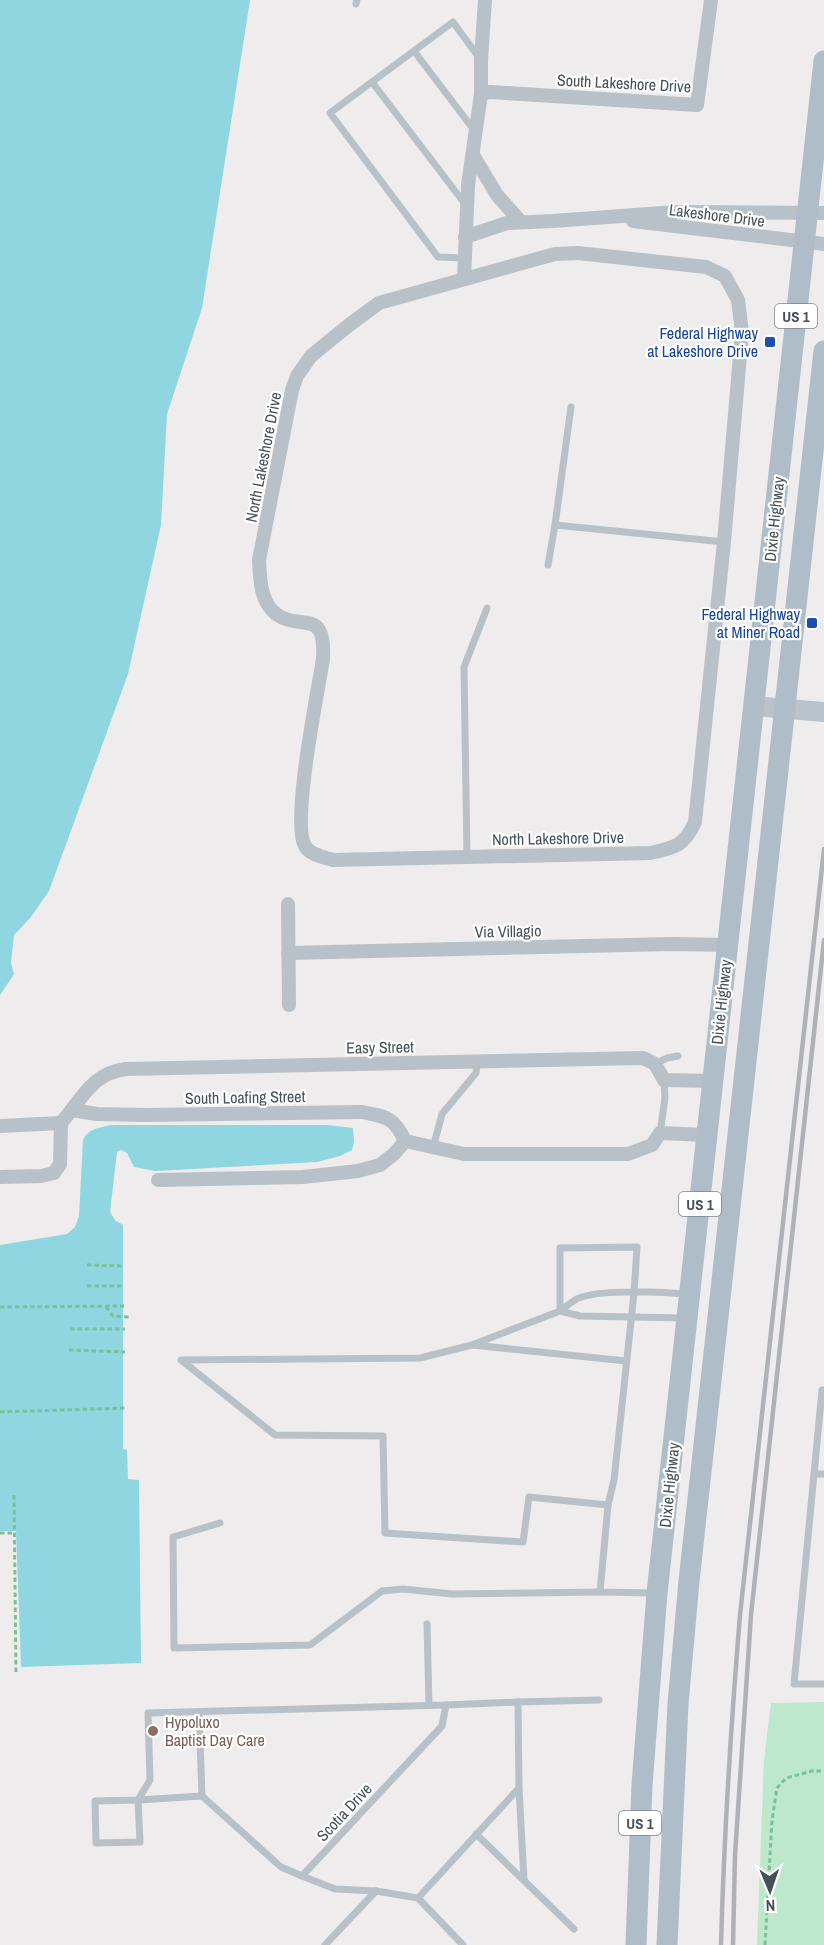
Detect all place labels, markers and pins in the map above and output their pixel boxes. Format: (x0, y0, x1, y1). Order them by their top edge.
place label: Federal Highway at Lakeshore Drive (647, 322, 758, 362)
marker: Federal Highway at Lakeshore Drive (763, 335, 777, 349)
place label: Federal Highway at Miner Road (701, 603, 800, 643)
marker: Federal Highway at Miner Road (805, 616, 819, 630)
place label: Hypoluxo Baptist Day Care (165, 1711, 265, 1751)
marker: Hypoluxo Baptist Day Care (146, 1724, 160, 1738)

